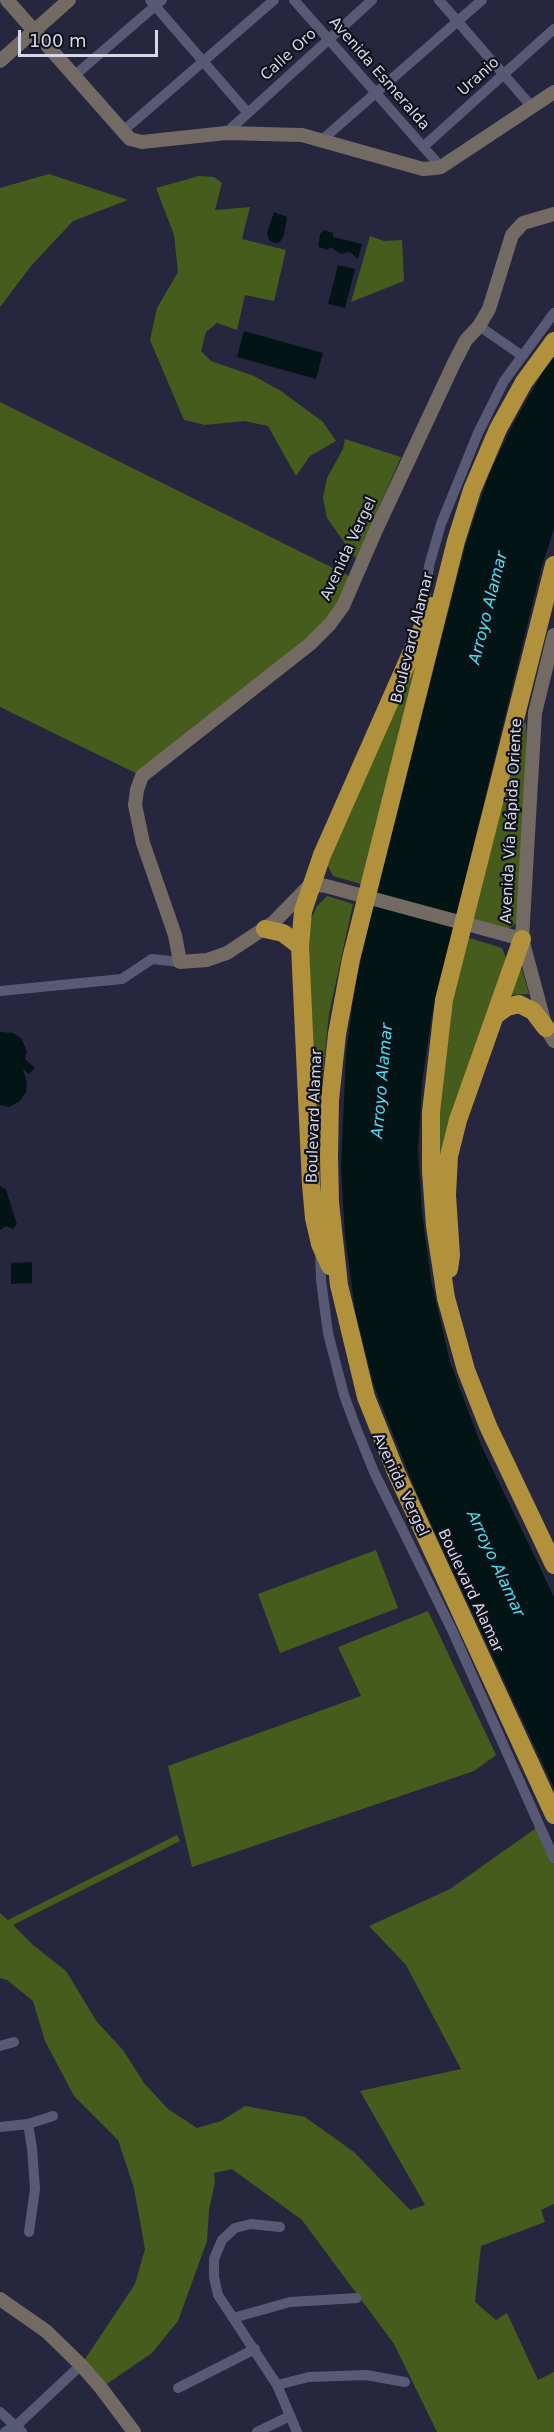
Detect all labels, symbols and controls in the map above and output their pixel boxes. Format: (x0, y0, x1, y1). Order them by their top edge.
street label: Avenida Esmeralda (325, 14, 433, 134)
scale bar (21, 18, 160, 56)
street label: Calle Oro (257, 25, 321, 85)
text: 100 m (29, 30, 87, 51)
street label: Uranio (455, 54, 503, 100)
street label: Avenida Vergel (317, 495, 381, 603)
water label: Arroyo Alamar (466, 550, 512, 666)
street label: Boulevard Alamar (388, 571, 438, 705)
street label: Avenida Vía Rápida Oriente (498, 718, 526, 924)
water label: Arroyo Alamar (368, 1023, 398, 1139)
street label: Boulevard Alamar (304, 1049, 326, 1183)
street label: Avenida Vergel (368, 1431, 432, 1539)
water label: Arroyo Alamar (462, 1508, 528, 1620)
street label: Boulevard Alamar (433, 1526, 507, 1656)

